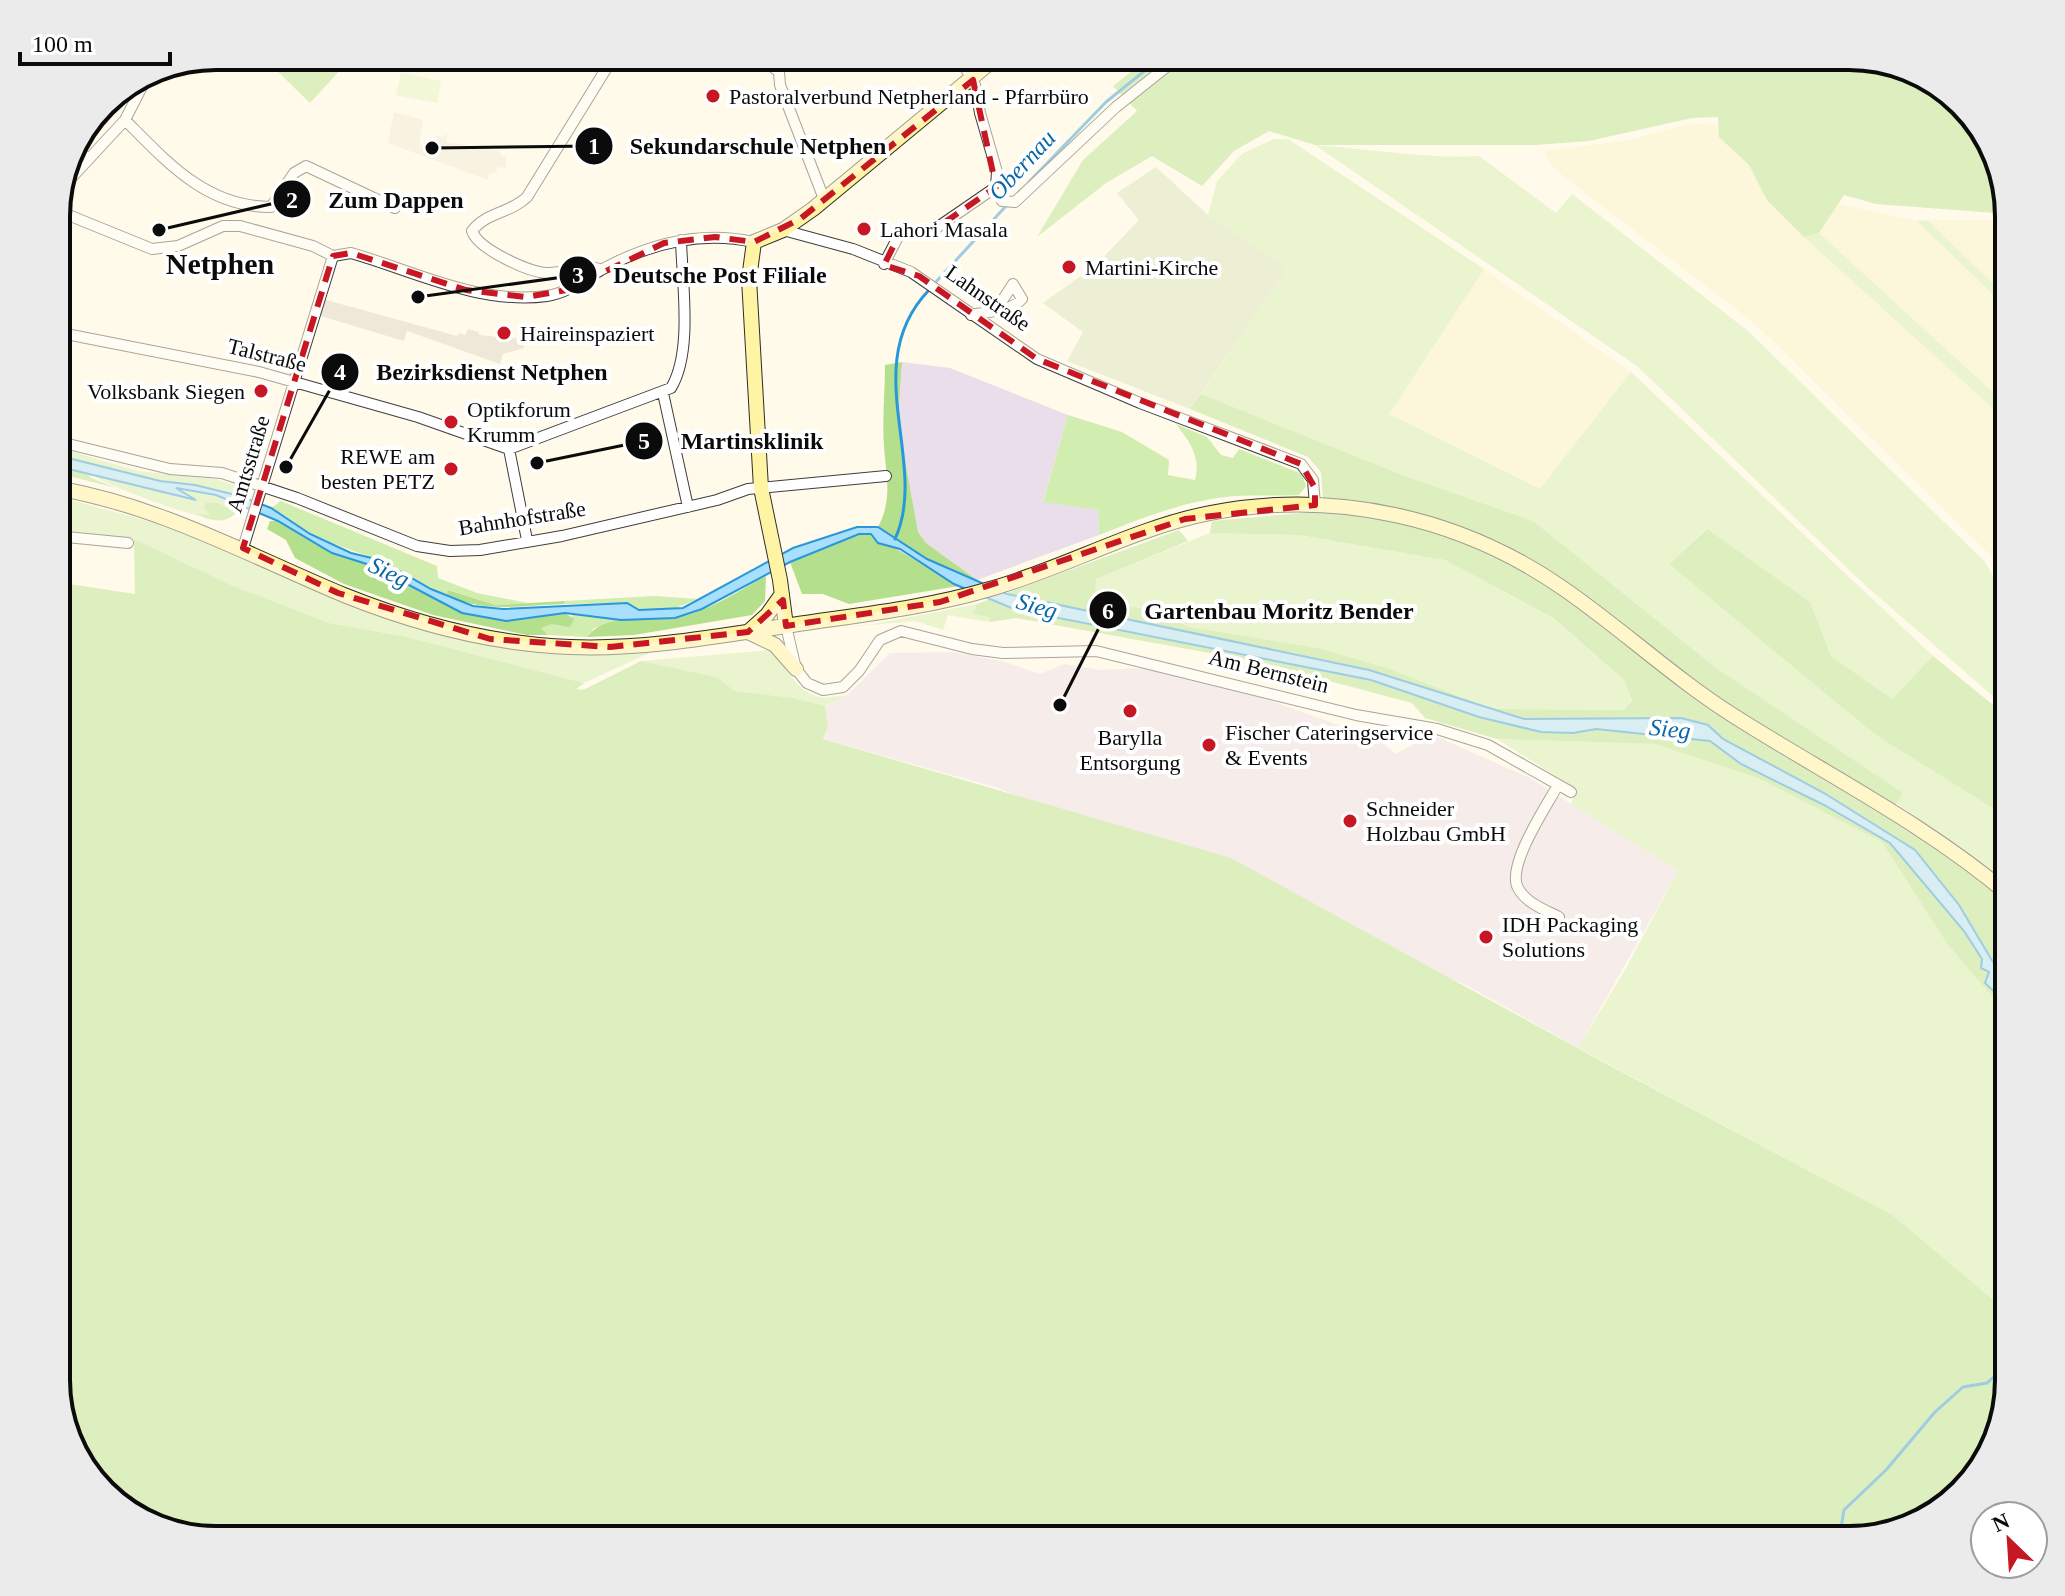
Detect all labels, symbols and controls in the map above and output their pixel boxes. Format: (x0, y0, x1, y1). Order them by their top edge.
scale bar (20, 16, 170, 66)
text: 100 m (32, 31, 93, 57)
place label: Pastoralverbund Netpherland - Pfarrbüro (729, 84, 1089, 109)
marker: Pastoralverbund Netpherland - Pfarrbüro (704, 87, 722, 105)
callout: Sekundarschule Netphen (574, 122, 902, 170)
water label: Obernau (983, 125, 1061, 205)
text: 1 (588, 133, 600, 159)
text: Sekundarschule Netphen (630, 133, 886, 159)
callout: Zum Dappen (272, 175, 479, 223)
text: 2 (286, 187, 298, 213)
text: Zum Dappen (328, 187, 464, 213)
place label: Lahori Masala (880, 217, 1008, 242)
marker: Lahori Masala (855, 220, 873, 238)
district label: Netphen (166, 247, 274, 280)
callout: Deutsche Post Filiale (558, 251, 843, 299)
place label: Martini-Kirche (1085, 255, 1218, 280)
marker: Martini-Kirche (1060, 258, 1078, 276)
street label: Lahnstraße (941, 260, 1035, 336)
text: 3 (572, 262, 584, 288)
text: Deutsche Post Filiale (613, 262, 827, 288)
place label: Haireinspaziert (520, 321, 654, 346)
marker: Haireinspaziert (495, 324, 513, 342)
street label: Talstraße (225, 333, 309, 377)
callout: Bezirksdienst Netphen (320, 348, 624, 396)
text: 4 (334, 359, 346, 385)
text: Bezirksdienst Netphen (376, 359, 608, 385)
place label: Volksbank Siegen (87, 379, 245, 404)
marker: Volksbank Siegen (252, 382, 270, 400)
place label: Optikforum Krumm (467, 397, 571, 447)
street label: Amtsstraße (221, 412, 275, 516)
marker: Optikforum Krumm (442, 413, 460, 431)
callout: Martinsklinik (624, 417, 839, 465)
text: 5 (638, 428, 650, 454)
text: Martinsklinik (681, 428, 824, 454)
place label: REWE am besten PETZ (321, 444, 435, 494)
marker: REWE am besten PETZ (442, 460, 460, 478)
street label: Bahnhofstraße (457, 496, 587, 540)
water label: Sieg (365, 551, 413, 593)
callout: Gartenbau Moritz Bender (1088, 586, 1429, 634)
water label: Sieg (1014, 588, 1060, 624)
text: 6 (1102, 598, 1114, 624)
text: Gartenbau Moritz Bender (1144, 598, 1414, 624)
street label: Am Bernstein (1206, 644, 1332, 698)
marker: Barylla Entsorgung (1121, 702, 1139, 720)
water label: Sieg (1648, 714, 1692, 744)
place label: Fischer Cateringservice & Events (1225, 720, 1433, 770)
place label: Barylla Entsorgung (1079, 725, 1181, 775)
marker: Fischer Cateringservice & Events (1200, 736, 1218, 754)
place label: Schneider Holzbau GmbH (1366, 796, 1506, 846)
marker: Schneider Holzbau GmbH (1341, 812, 1359, 830)
place label: IDH Packaging Solutions (1502, 912, 1638, 962)
marker: IDH Packaging Solutions (1477, 928, 1495, 946)
north arrow (1969, 1500, 2049, 1580)
text: N (1988, 1508, 2013, 1537)

